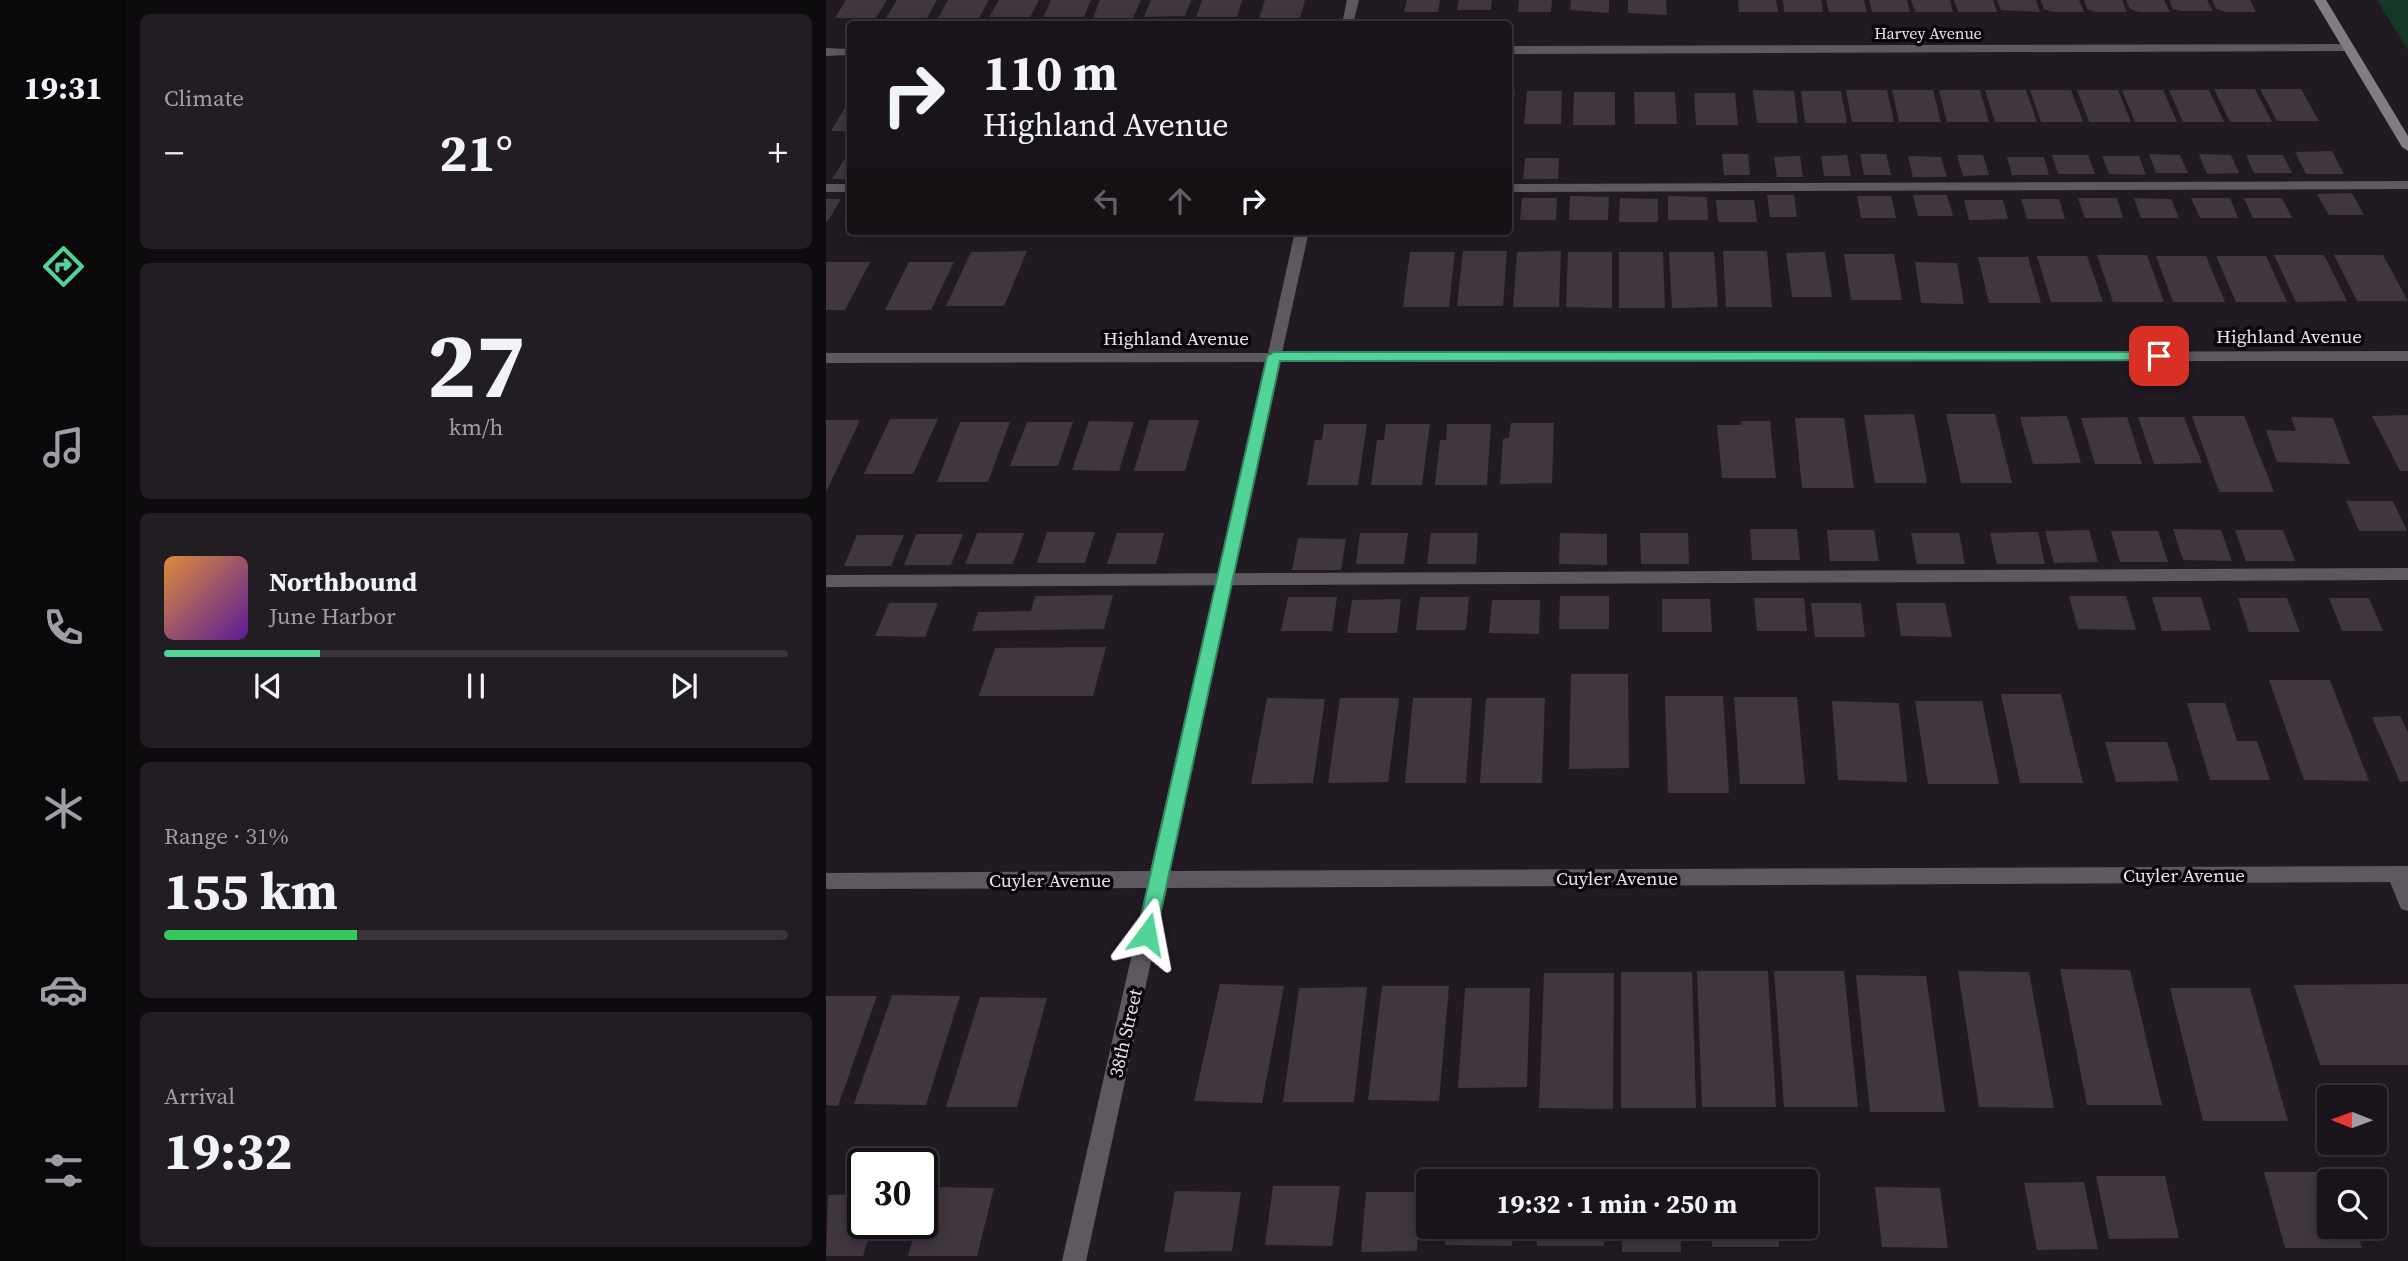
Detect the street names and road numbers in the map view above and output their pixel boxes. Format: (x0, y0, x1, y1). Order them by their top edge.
street label: Harvey Avenue (1874, 22, 1982, 44)
street label: Highland Avenue (2216, 323, 2362, 349)
street label: Highland Avenue (1103, 325, 1249, 351)
street label: Cuyler Avenue (2123, 862, 2245, 888)
street label: Cuyler Avenue (1556, 865, 1678, 891)
street label: Cuyler Avenue (989, 867, 1111, 893)
street label: 38th Street (1102, 985, 1148, 1080)

